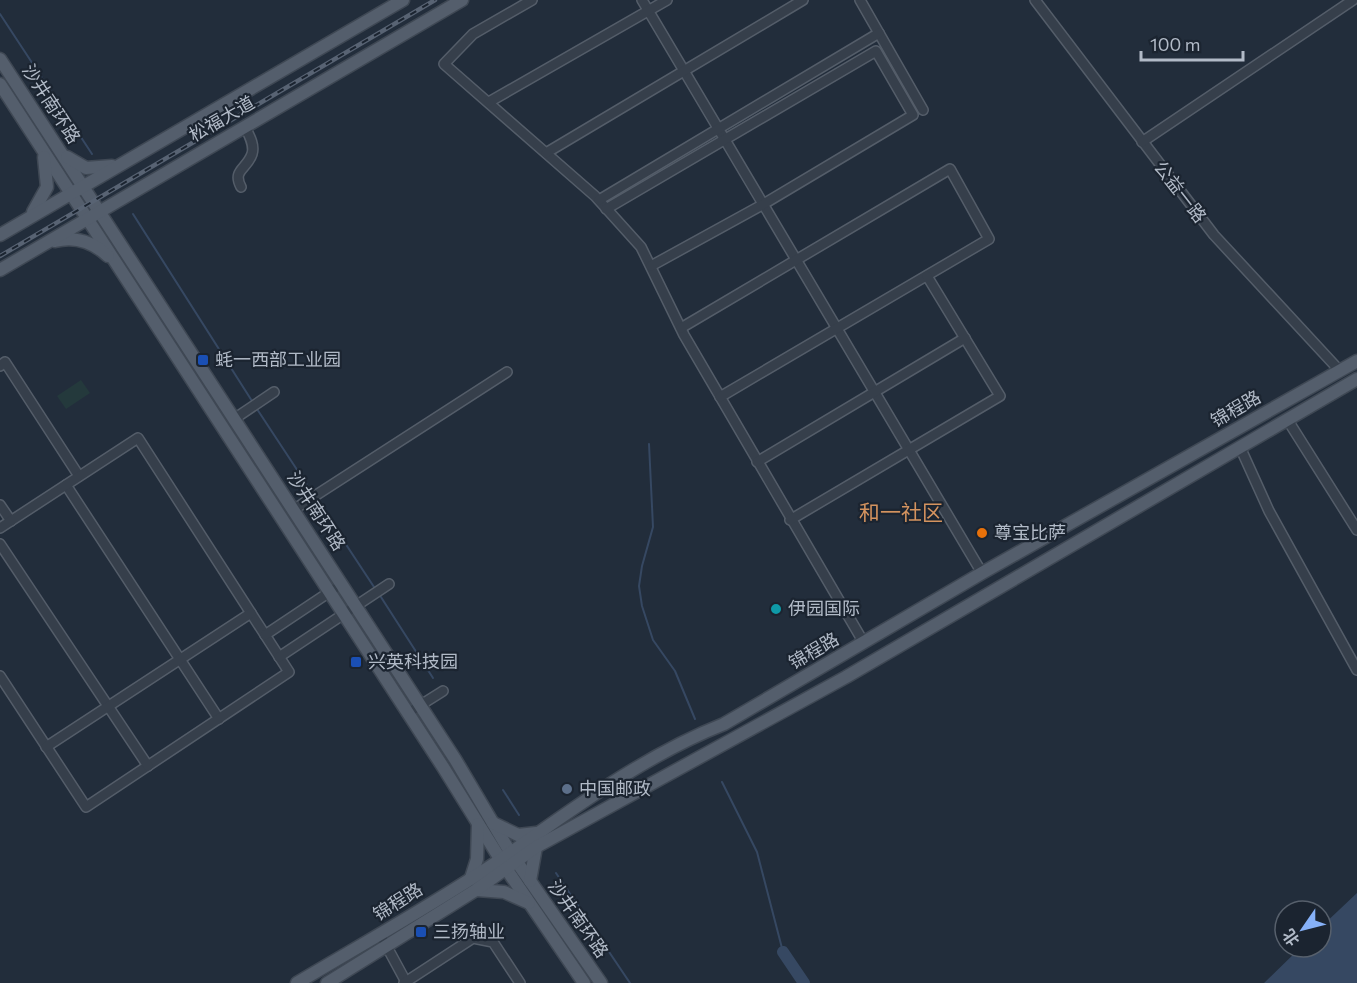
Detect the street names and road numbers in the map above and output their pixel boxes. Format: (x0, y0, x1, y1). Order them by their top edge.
street label: 沙井南环路 (18, 60, 86, 147)
street label: 松福大道 (185, 91, 258, 146)
street label: 公益一路 (1150, 156, 1212, 227)
street label: 锦程路 (1207, 385, 1264, 431)
street label: 沙井南环路 (283, 467, 351, 554)
street label: 锦程路 (785, 627, 842, 673)
street label: 沙井南环路 (544, 875, 614, 962)
street label: 锦程路 (369, 878, 426, 925)

